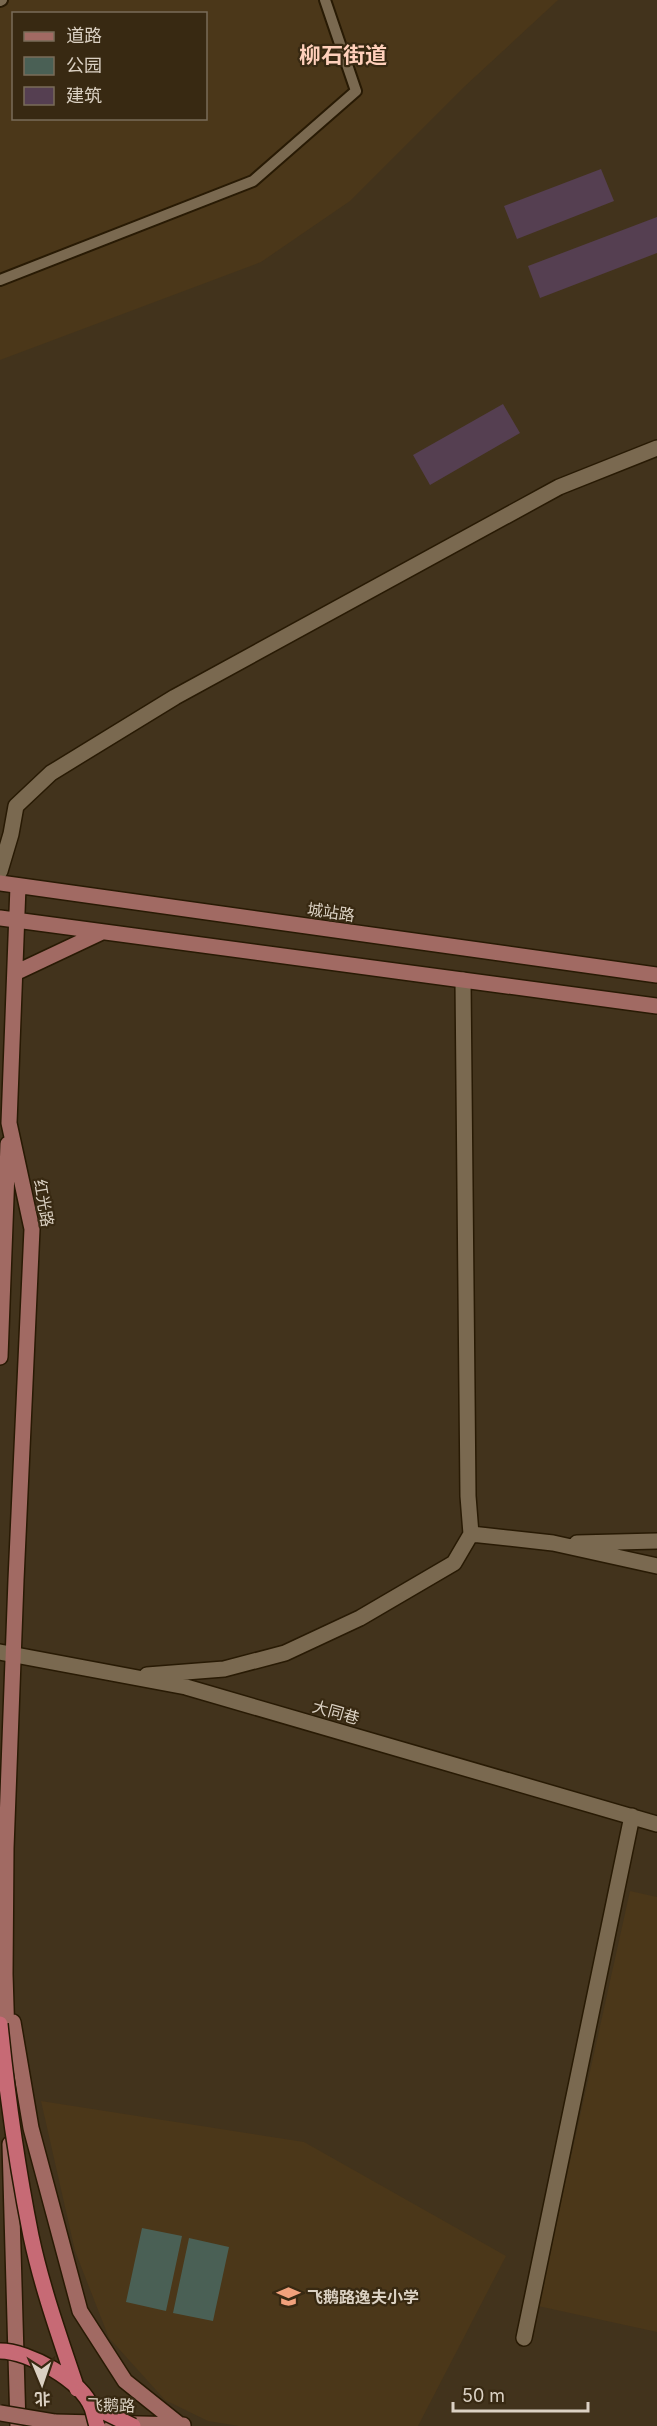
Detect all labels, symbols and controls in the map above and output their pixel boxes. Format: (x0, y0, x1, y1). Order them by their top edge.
legend (12, 12, 207, 120)
text: 道路 (66, 25, 102, 46)
district label: 柳石街道 (299, 42, 387, 68)
text: 公园 (66, 55, 102, 76)
text: 建筑 (66, 85, 102, 106)
street label: 城站路 (306, 899, 356, 925)
street label: 红光路 (30, 1178, 58, 1228)
street label: 大同巷 (310, 1696, 362, 1728)
school or university icon: 飞鹅路逸夫小学 (276, 2284, 302, 2310)
place label: 飞鹅路逸夫小学 (307, 2287, 419, 2307)
north arrow (12, 2354, 72, 2414)
scale bar (453, 2375, 588, 2413)
text: 50 m (462, 2385, 505, 2406)
text: 北 (34, 2389, 51, 2409)
street label: 飞鹅路 (87, 2395, 135, 2415)

